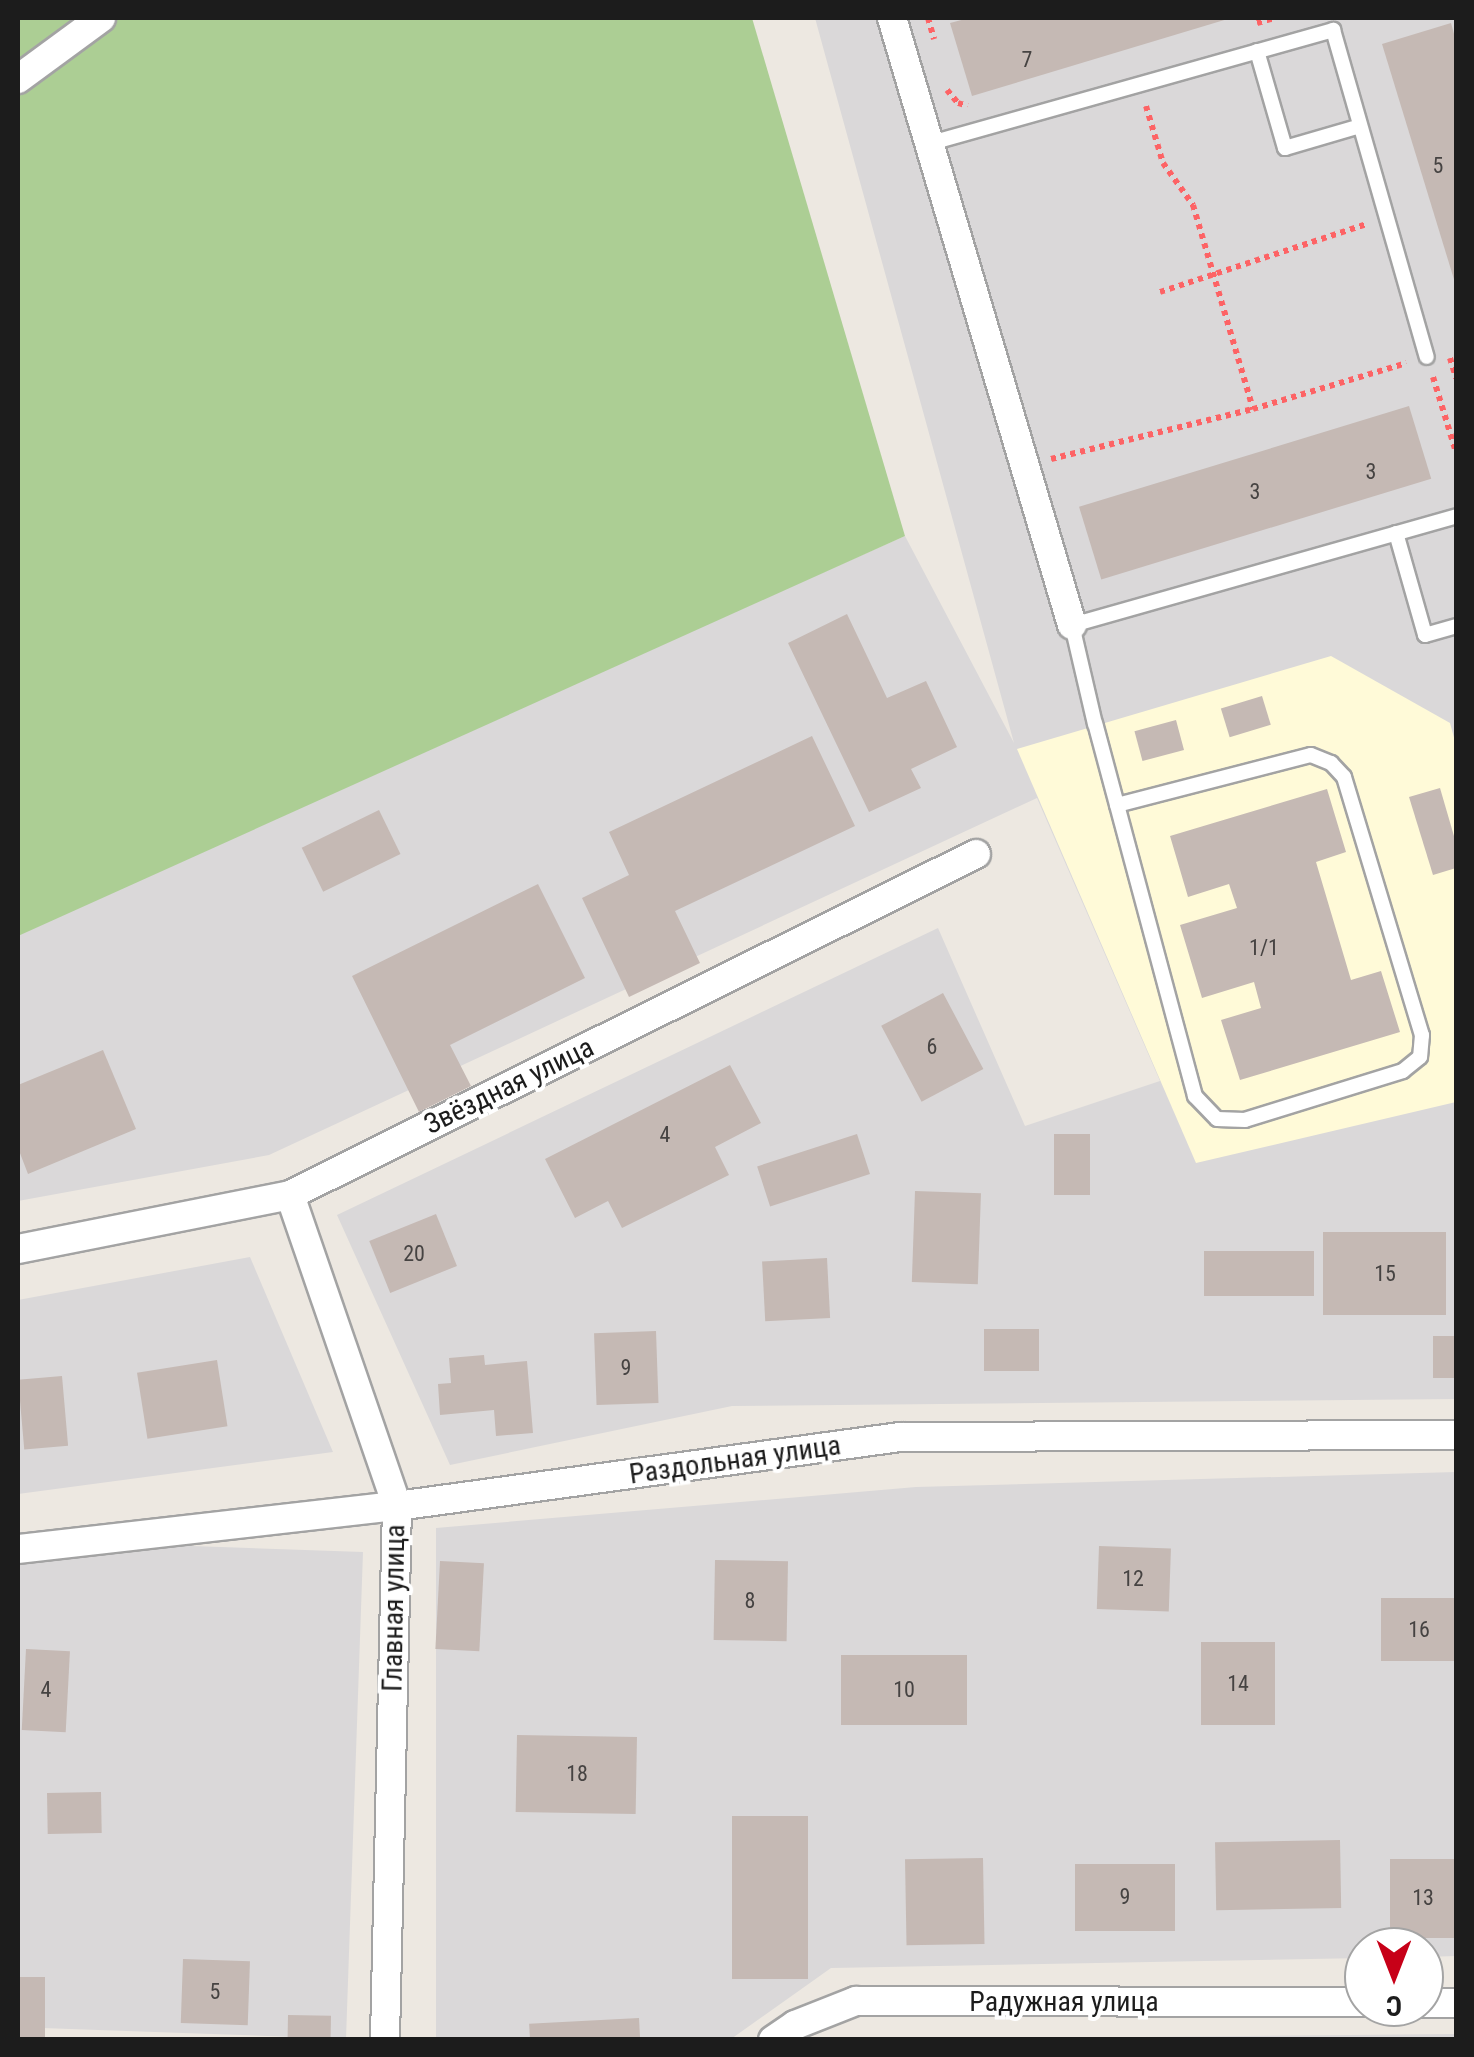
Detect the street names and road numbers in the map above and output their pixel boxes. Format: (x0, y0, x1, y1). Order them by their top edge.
street label: Звёздная улица (419, 1030, 599, 1142)
street label: Раздольная улица (627, 1429, 843, 1491)
street label: Главная улица (376, 1524, 412, 1692)
street label: Радужная улица (969, 1985, 1159, 2019)

